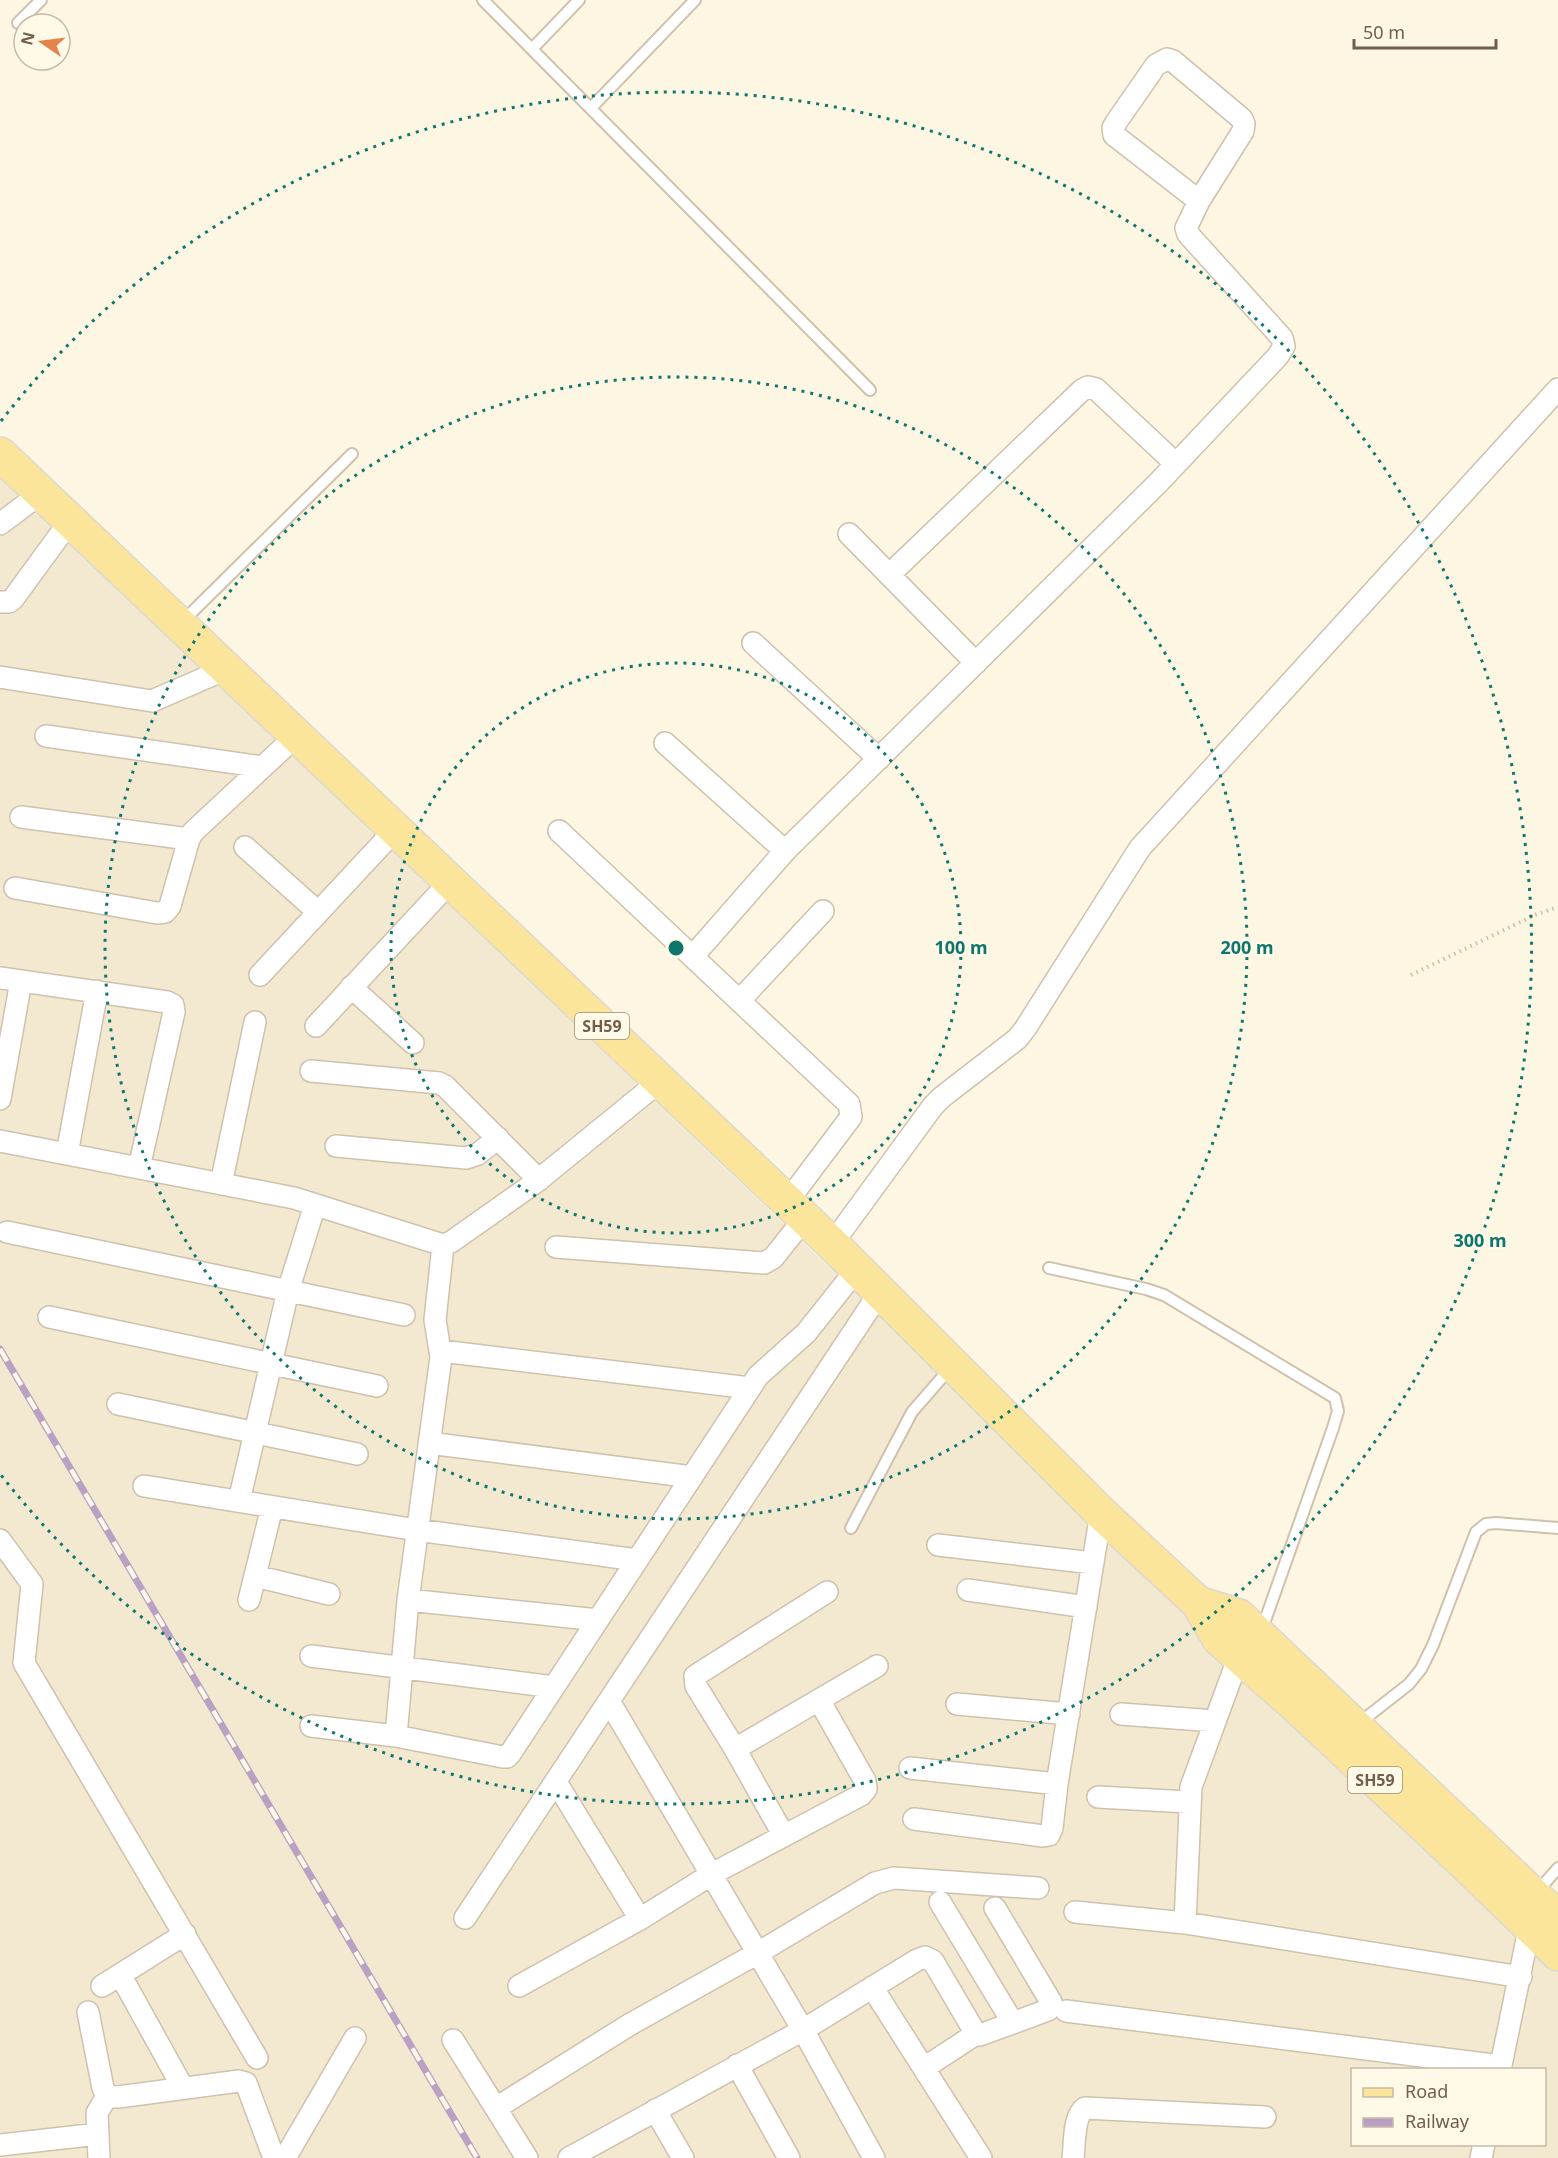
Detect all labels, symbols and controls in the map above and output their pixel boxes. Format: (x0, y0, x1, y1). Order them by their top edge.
north arrow (12, 12, 72, 72)
scale bar (1354, 12, 1496, 50)
text: 50 m (1363, 20, 1405, 44)
text: N (15, 29, 40, 47)
text: 100 m (934, 935, 988, 959)
text: 200 m (1220, 935, 1274, 959)
centre of rings (666, 938, 686, 958)
road number: SH59 (575, 1013, 629, 1039)
text: 300 m (1453, 1228, 1507, 1252)
road number: SH59 (1348, 1767, 1402, 1793)
legend (1351, 2068, 1546, 2146)
text: Road (1405, 2079, 1448, 2103)
text: Railway (1405, 2109, 1470, 2133)

